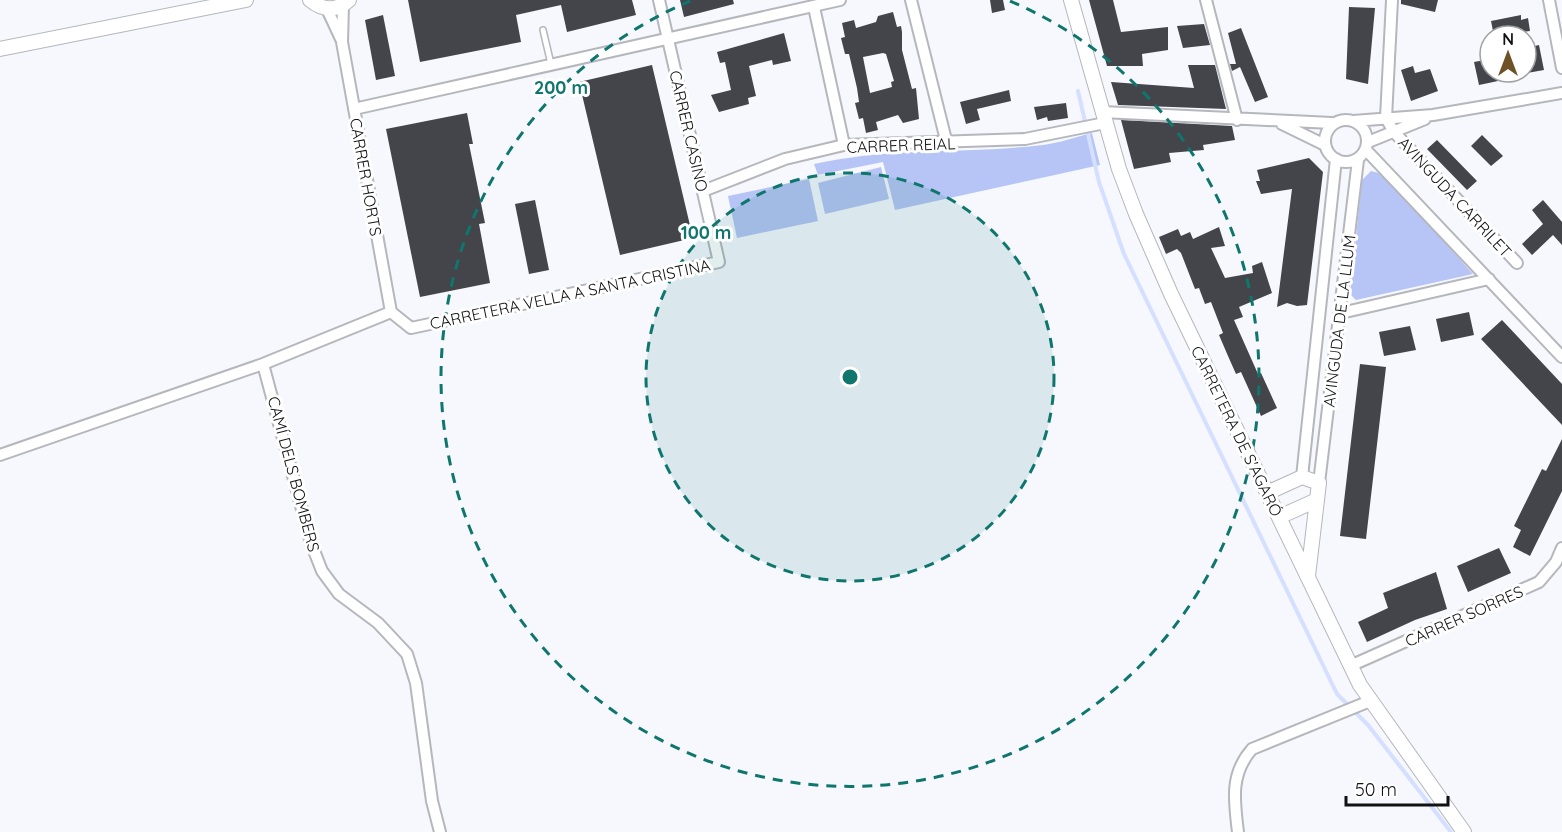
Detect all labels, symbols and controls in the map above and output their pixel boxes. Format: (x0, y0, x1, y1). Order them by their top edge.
north arrow (1478, 24, 1538, 84)
text: N (1502, 29, 1514, 49)
street label: CARRER CASINO (665, 68, 713, 194)
text: 200 m (534, 76, 588, 99)
street label: CARRER HORTS (346, 116, 386, 238)
street label: CARRER REIAL (846, 133, 956, 157)
street label: AVINGUDA CARRILET (1394, 133, 1516, 262)
text: 100 m (681, 221, 731, 244)
street label: AVINGUDA DE LA LLUM (1319, 234, 1359, 408)
street label: CARRETERA VELLA A SANTA CRISTINA (428, 254, 712, 334)
street label: CARRETERA DE S'AGARÓ (1187, 342, 1287, 520)
centre of rings (840, 367, 860, 387)
street label: CAMÍ DELS BOMBERS (264, 394, 324, 554)
street label: CARRER SORRES (1402, 581, 1526, 651)
scale bar (1346, 769, 1448, 807)
text: 50 m (1355, 778, 1397, 801)

